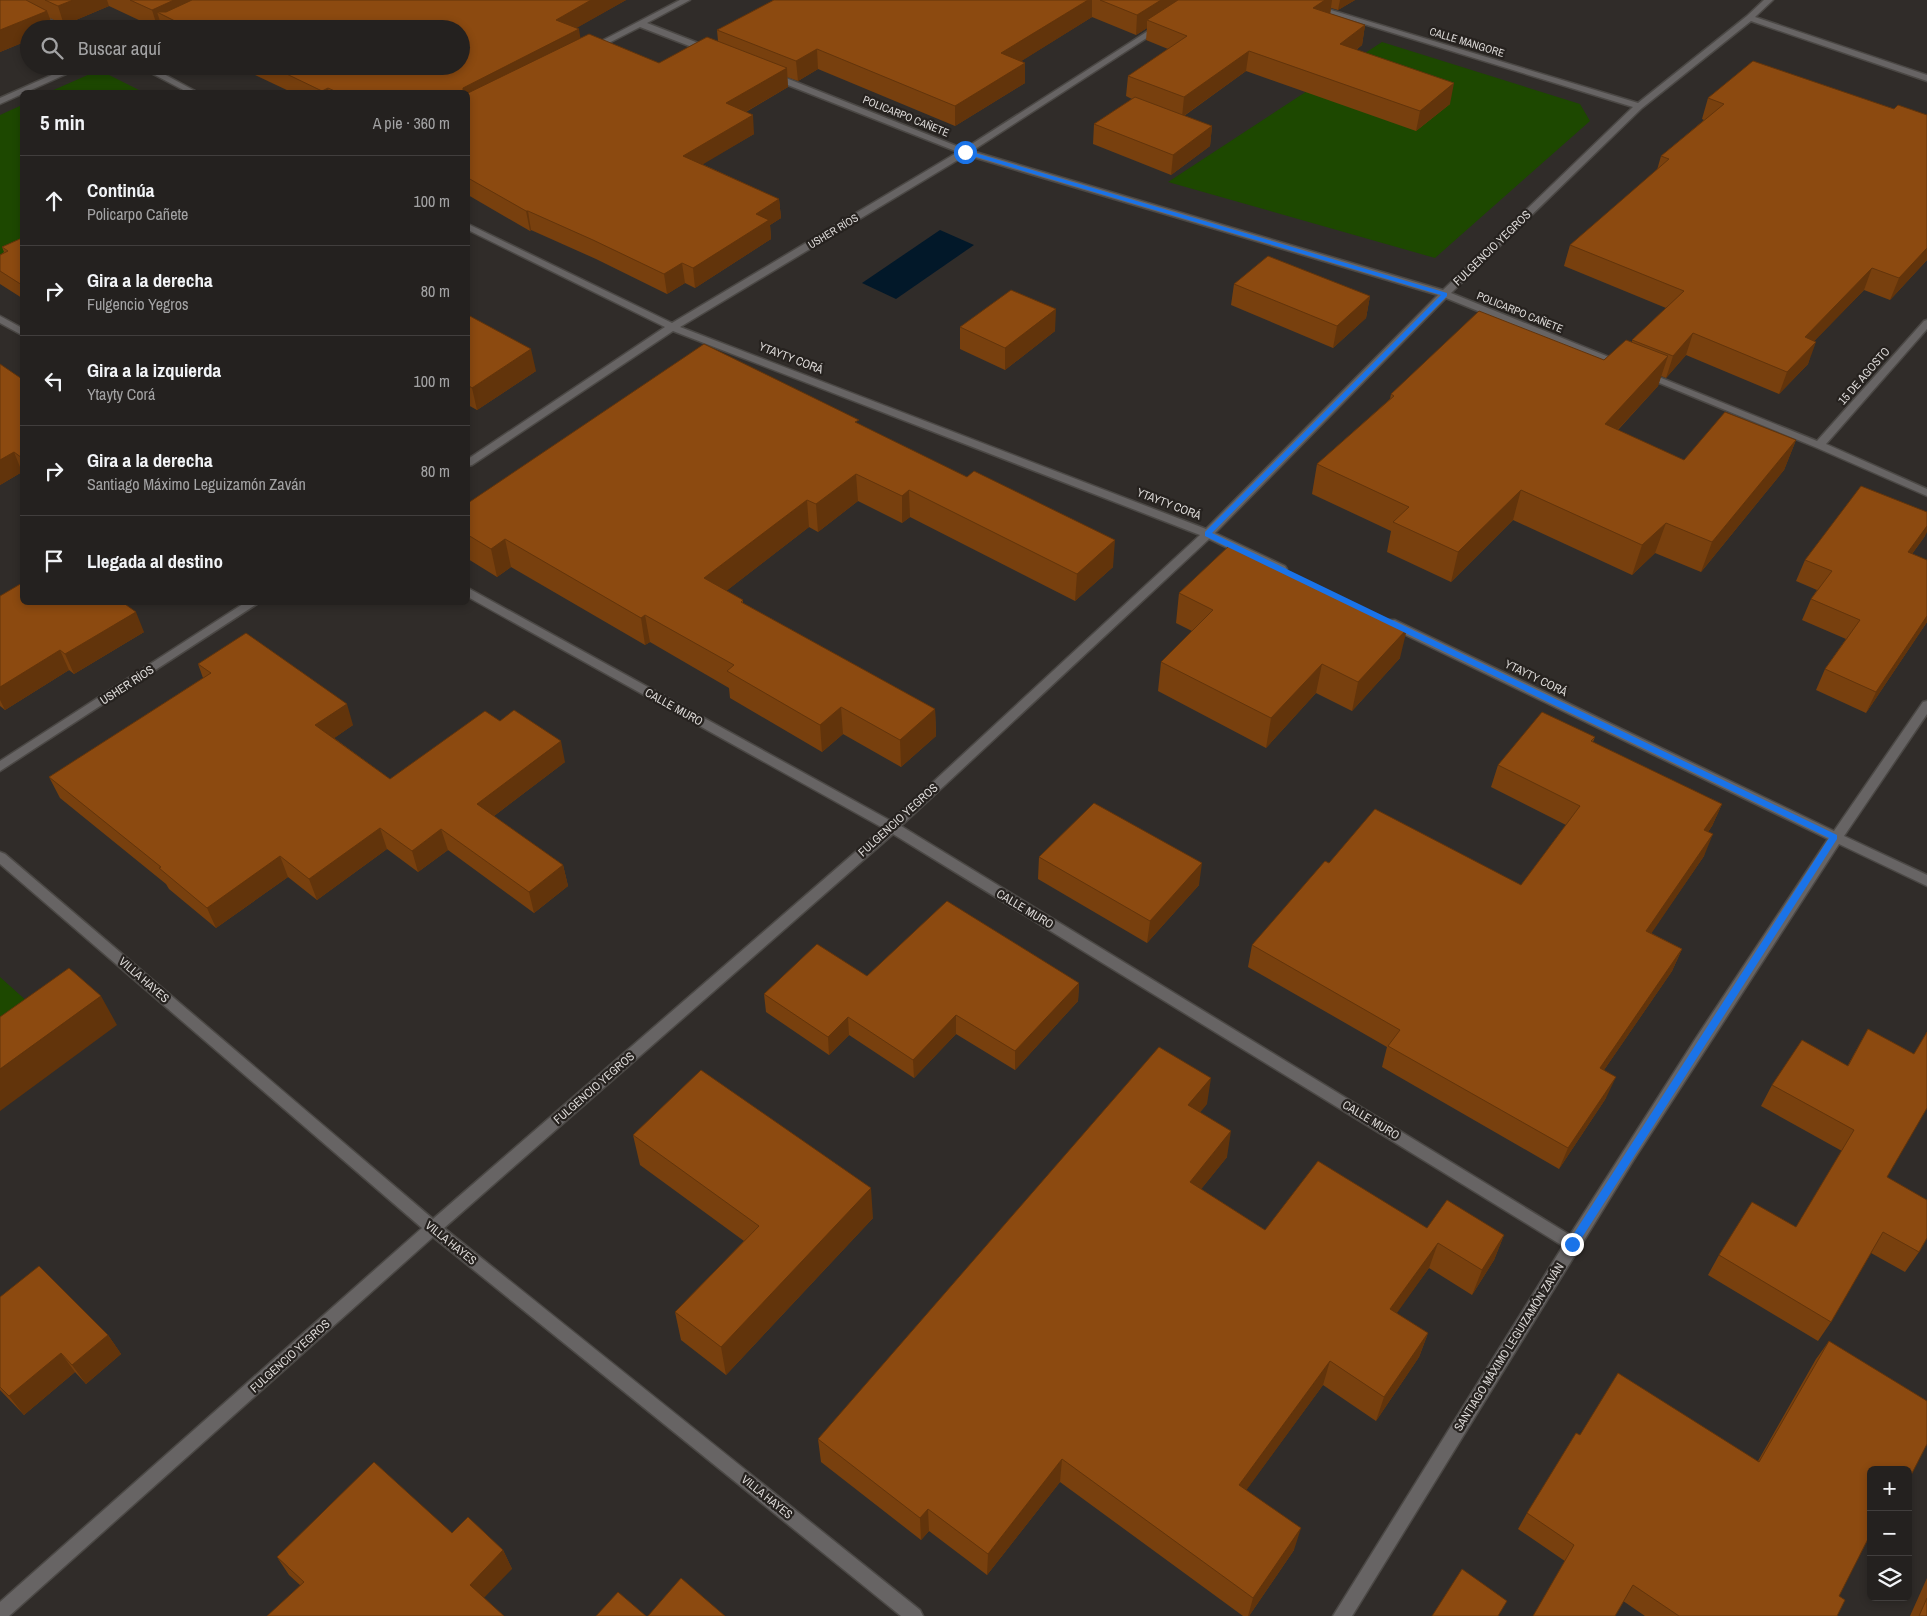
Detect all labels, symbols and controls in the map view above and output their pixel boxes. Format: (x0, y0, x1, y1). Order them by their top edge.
search box (20, 20, 470, 75)
street label: CALLE MANGORE (1428, 24, 1506, 60)
icon: search (38, 34, 66, 62)
text: Buscar aquí (78, 35, 161, 61)
street label: POLICARPO CAÑETE (861, 92, 951, 140)
text: 5 min (40, 108, 85, 137)
text: A pie · 360 m (373, 112, 450, 134)
route start (954, 141, 977, 164)
text: Continúa (87, 177, 155, 203)
icon: ahead (40, 187, 68, 215)
text: 100 m (414, 190, 450, 212)
text: Policarpo Cañete (87, 203, 188, 225)
street label: FULGENCIO YEGROS (1450, 206, 1535, 289)
street label: USHER RÍOS (805, 211, 861, 251)
text: Gira a la derecha (87, 267, 213, 293)
icon: right (40, 277, 68, 305)
text: 80 m (421, 280, 450, 302)
street label: POLICARPO CAÑETE (1475, 288, 1565, 336)
text: Fulgencio Yegros (87, 293, 189, 315)
street label: YTAYTY CORÁ (756, 338, 826, 378)
street label: 15 DE AGOSTO (1835, 344, 1894, 408)
text: Gira a la izquierda (87, 357, 221, 383)
icon: left (40, 367, 68, 395)
text: 100 m (414, 370, 450, 392)
text: Ytayty Corá (87, 383, 155, 405)
text: Gira a la derecha (87, 447, 213, 473)
icon: right (40, 457, 68, 485)
text: 80 m (421, 460, 450, 482)
text: Santiago Máximo Leguizamón Zaván (87, 473, 306, 495)
street label: YTAYTY CORÁ (1134, 484, 1204, 524)
icon: arrive (40, 547, 68, 575)
text: Llegada al destino (87, 548, 223, 574)
street label: YTAYTY CORÁ (1502, 656, 1570, 700)
street label: USHER RÍOS (97, 661, 157, 708)
street label: CALLE MURO (642, 684, 706, 730)
street label: FULGENCIO YEGROS (855, 780, 942, 860)
street label: CALLE MURO (993, 886, 1057, 933)
street label: VILLA HAYES (115, 954, 173, 1007)
street label: FULGENCIO YEGROS (550, 1048, 638, 1128)
street label: CALLE MURO (1339, 1097, 1403, 1144)
street label: VILLA HAYES (422, 1217, 480, 1269)
route end (1561, 1233, 1584, 1256)
street label: SANTIAGO MÁXIMO LEGUIZAMÓN ZAVÁN (1450, 1260, 1568, 1434)
street label: FULGENCIO YEGROS (247, 1316, 334, 1396)
map controls (1867, 1466, 1912, 1601)
button: + (1867, 1466, 1912, 1511)
street label: VILLA HAYES (738, 1471, 796, 1523)
button: − (1867, 1511, 1912, 1556)
button: layers (1867, 1556, 1912, 1601)

